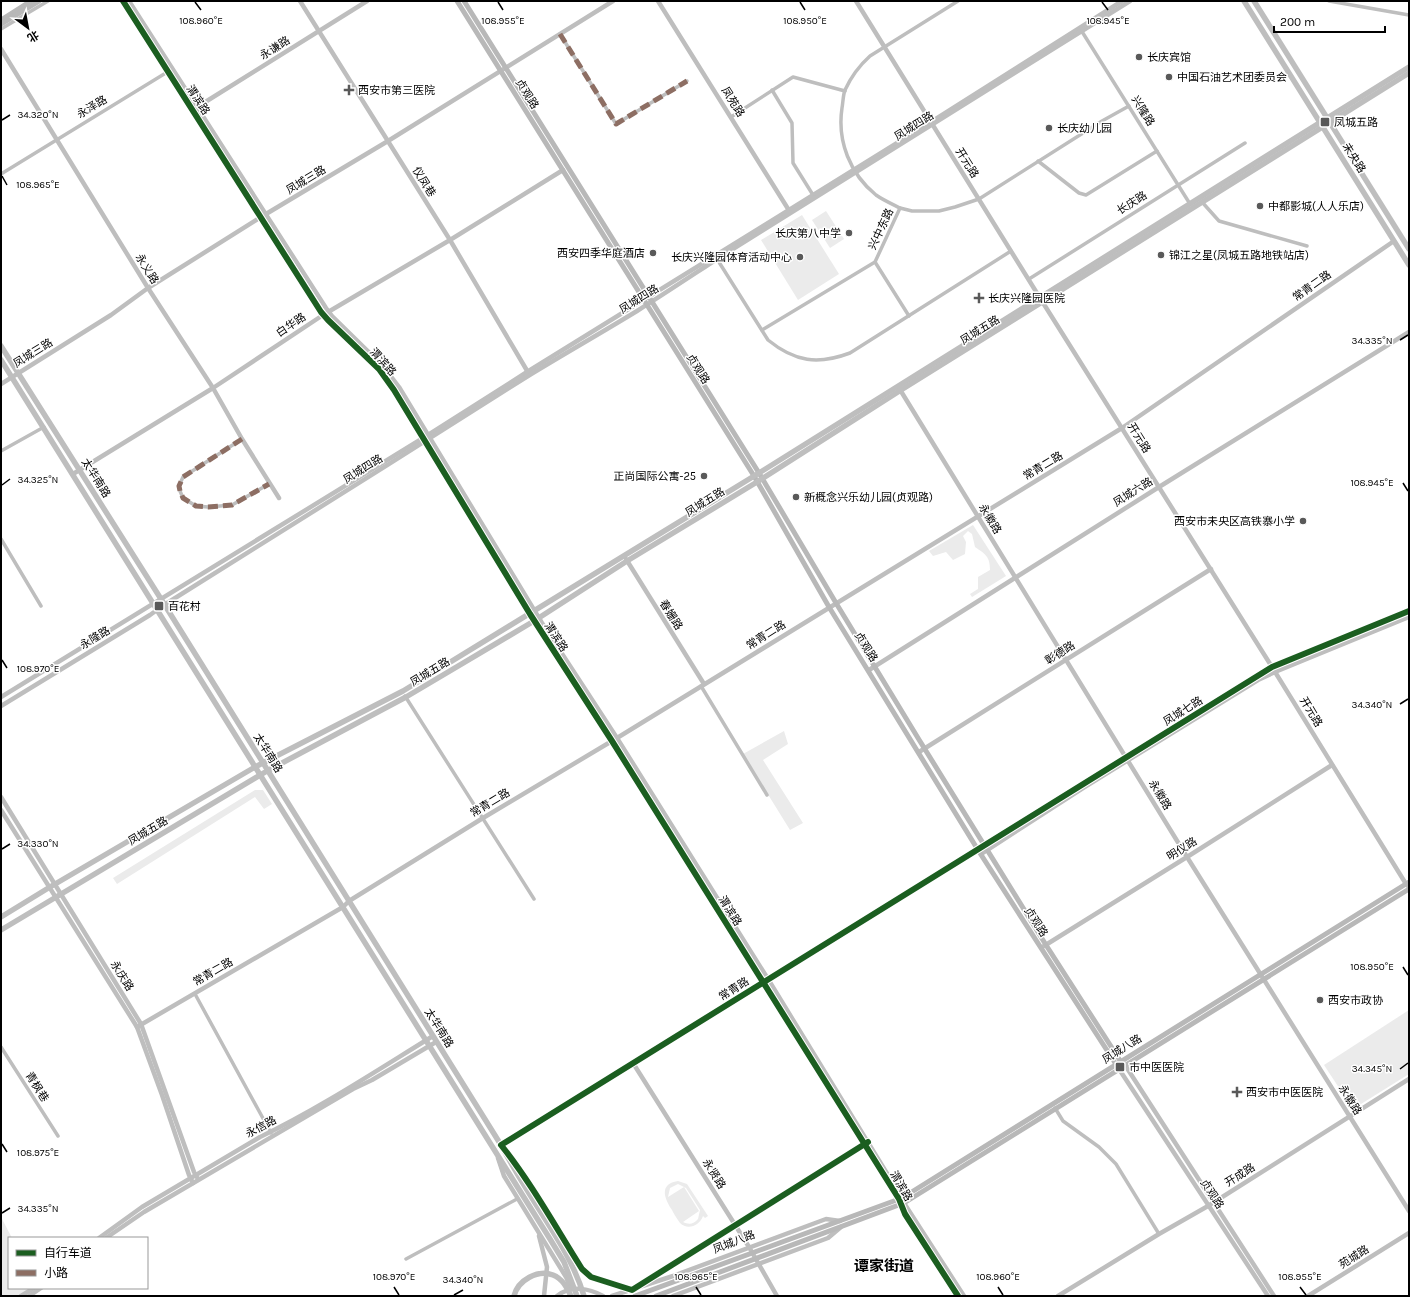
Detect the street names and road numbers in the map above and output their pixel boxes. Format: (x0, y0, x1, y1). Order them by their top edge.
street label: 永谦路 (258, 34, 292, 62)
street label: 贞观路 (513, 77, 541, 111)
street label: 渭滨路 (184, 83, 212, 117)
street label: 凤苑路 (719, 85, 747, 119)
street label: 永泽路 (75, 93, 109, 121)
street label: 兴隆路 (1129, 94, 1157, 128)
street label: 凤城四路 (892, 109, 936, 143)
street label: 未央路 (1340, 141, 1368, 175)
street label: 开元路 (953, 146, 981, 180)
street label: 凤城三路 (284, 163, 328, 197)
street label: 仪凤巷 (410, 165, 438, 199)
street label: 长庆路 (1115, 189, 1149, 217)
street label: 兴中东路 (866, 206, 896, 252)
street label: 永义路 (133, 252, 161, 286)
street label: 常青二路 (1290, 268, 1334, 304)
street label: 凤城四路 (617, 282, 661, 316)
street label: 白华路 (274, 310, 308, 340)
street label: 凤城五路 (958, 313, 1002, 347)
street label: 凤城三路 (11, 336, 55, 370)
street label: 渭滨路 (367, 345, 399, 379)
street label: 贞观路 (684, 352, 712, 386)
street label: 开元路 (1125, 421, 1153, 455)
street label: 常青二路 (1021, 449, 1065, 483)
street label: 凤城四路 (341, 452, 385, 486)
street label: 太华南路 (79, 456, 113, 500)
street label: 凤城六路 (1111, 475, 1155, 509)
street label: 凤城五路 (683, 485, 727, 519)
street label: 永徽路 (976, 502, 1004, 536)
street label: 春姗路 (657, 598, 685, 632)
street label: 常青二路 (744, 618, 788, 652)
street label: 渭滨路 (542, 620, 570, 654)
street label: 永隆路 (78, 624, 112, 652)
street label: 贞观路 (852, 630, 880, 664)
street label: 彰德路 (1043, 639, 1077, 667)
street label: 凤城五路 (408, 655, 452, 689)
street label: 凤城七路 (1161, 694, 1205, 728)
street label: 开元路 (1297, 695, 1325, 729)
street label: 太华南路 (251, 731, 285, 775)
street label: 永徽路 (1146, 778, 1174, 812)
street label: 常青二路 (468, 786, 512, 820)
street label: 凤城五路 (126, 814, 170, 848)
street label: 明仪路 (1165, 835, 1199, 863)
street label: 渭滨路 (716, 894, 744, 928)
street label: 贞观路 (1022, 905, 1050, 939)
street label: 常青二路 (191, 955, 235, 989)
street label: 永庆路 (108, 959, 136, 993)
street label: 常青路 (717, 975, 751, 1003)
street label: 太华南路 (422, 1006, 456, 1050)
street label: 凤城八路 (1100, 1032, 1144, 1066)
street label: 青枫巷 (23, 1070, 51, 1104)
street label: 永徽路 (1336, 1083, 1364, 1117)
street label: 永信路 (243, 1114, 279, 1140)
street label: 永贤路 (700, 1157, 728, 1191)
street label: 开成路 (1223, 1161, 1257, 1189)
street label: 渭滨路 (887, 1168, 915, 1204)
street label: 贞观路 (1198, 1177, 1226, 1211)
street label: 凤城八路 (711, 1228, 757, 1256)
street label: 苑城路 (1337, 1243, 1371, 1271)

